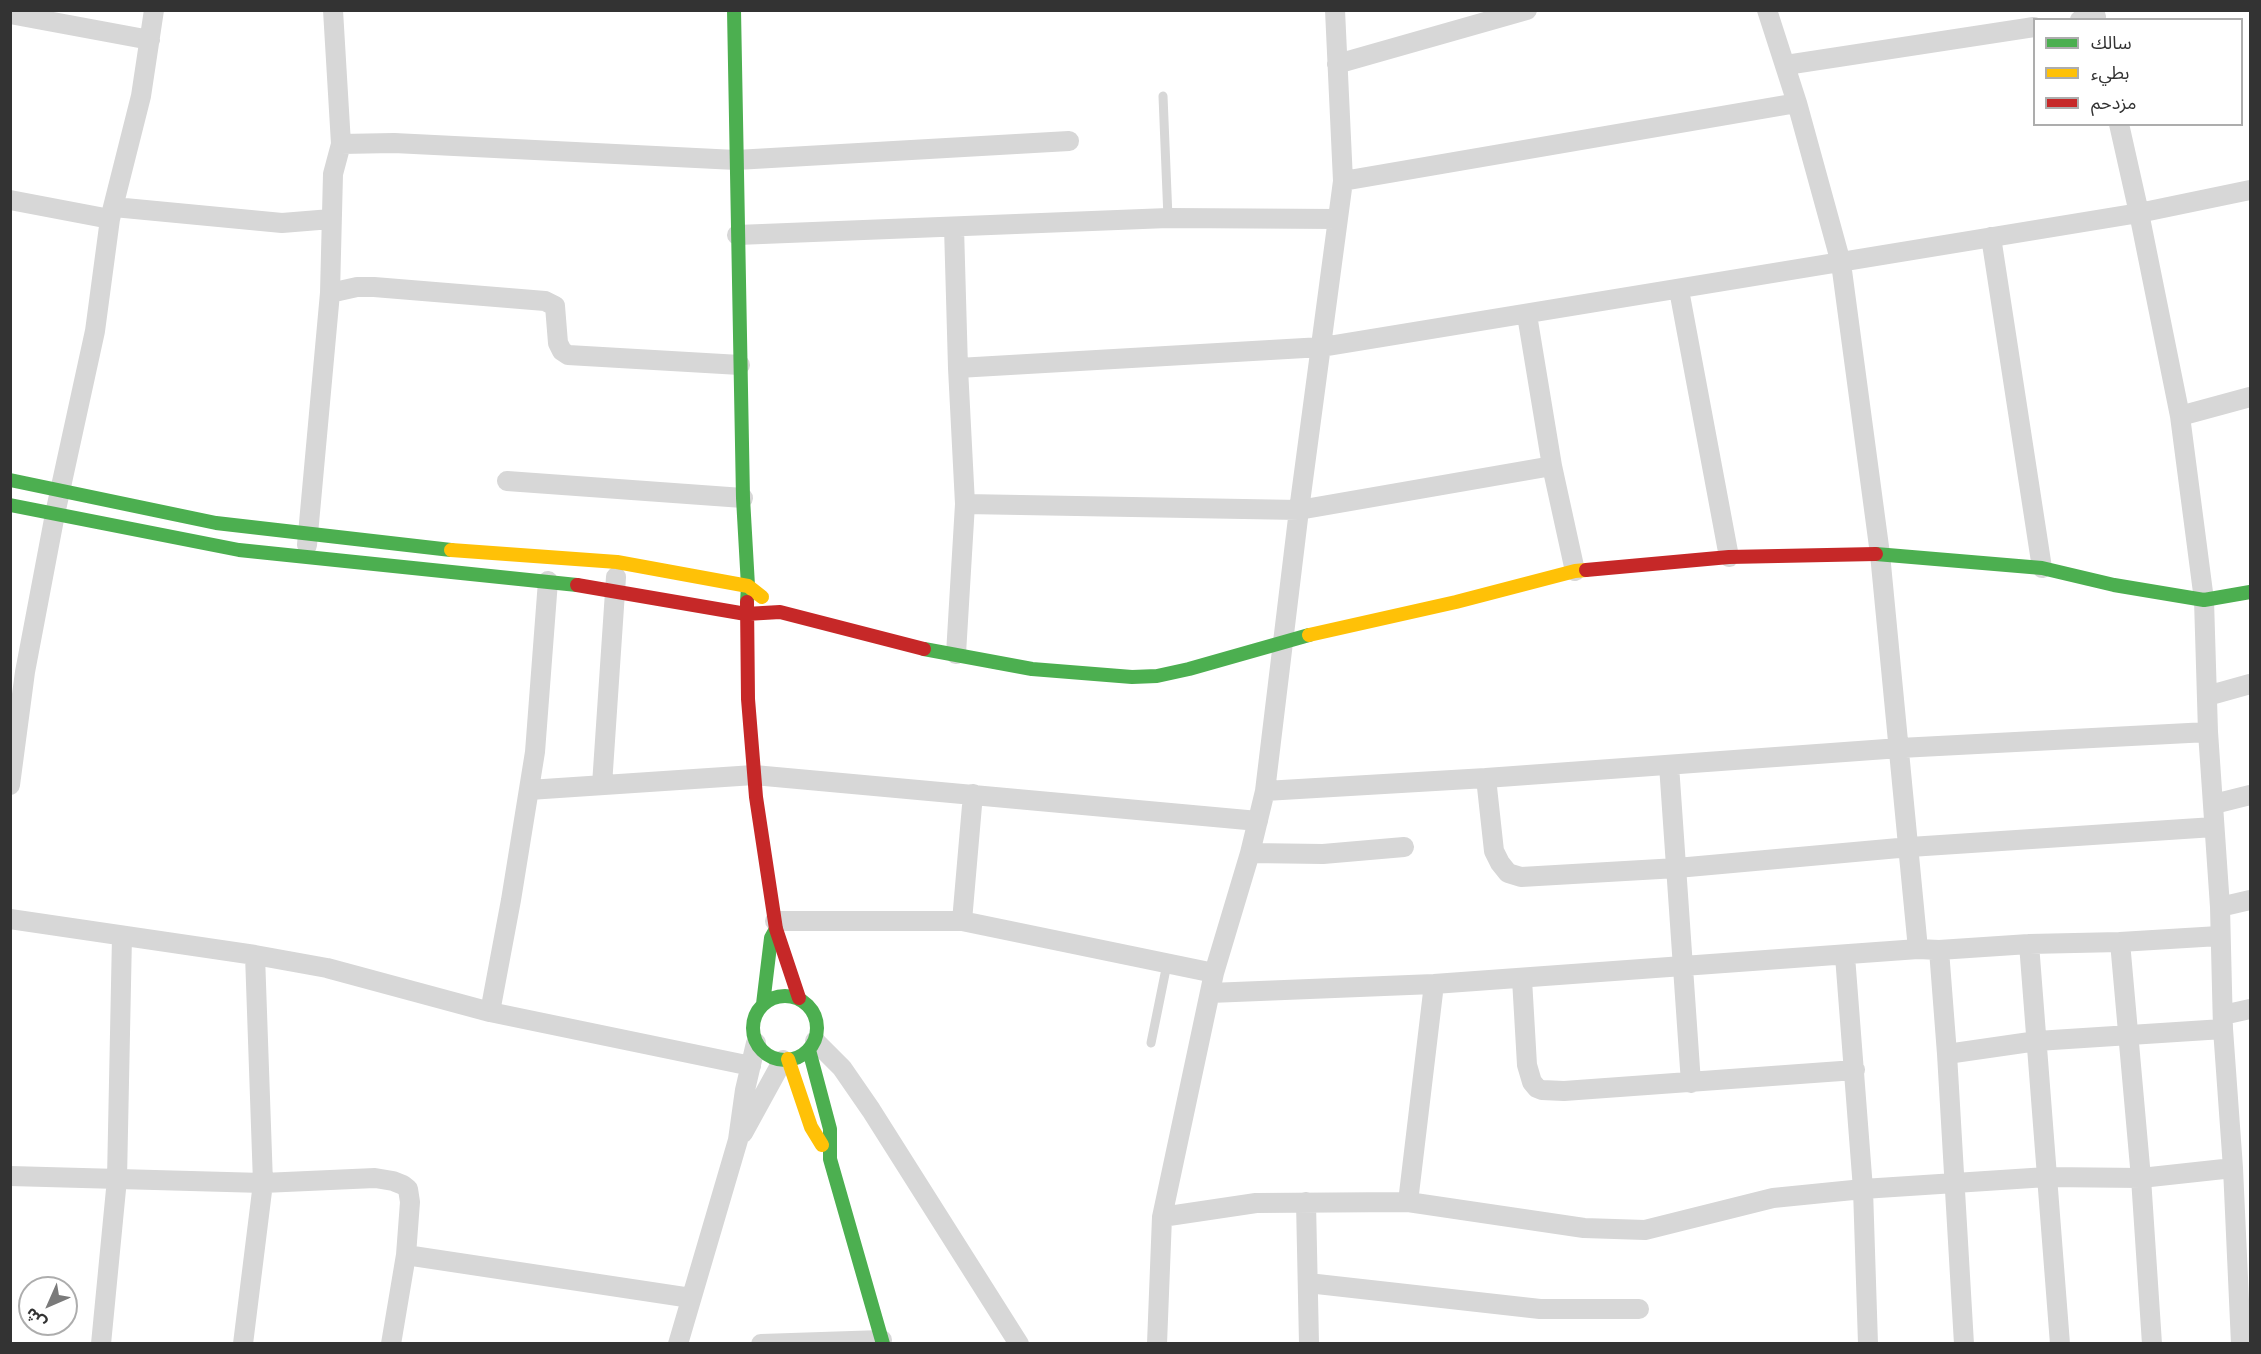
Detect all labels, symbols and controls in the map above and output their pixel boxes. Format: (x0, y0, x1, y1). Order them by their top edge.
legend (2033, 18, 2243, 126)
text: سالك (2091, 33, 2132, 56)
text: بطيء (2091, 63, 2129, 86)
text: مزدحم (2091, 93, 2136, 116)
north arrow (18, 1276, 78, 1336)
text: ش (22, 1302, 52, 1332)

